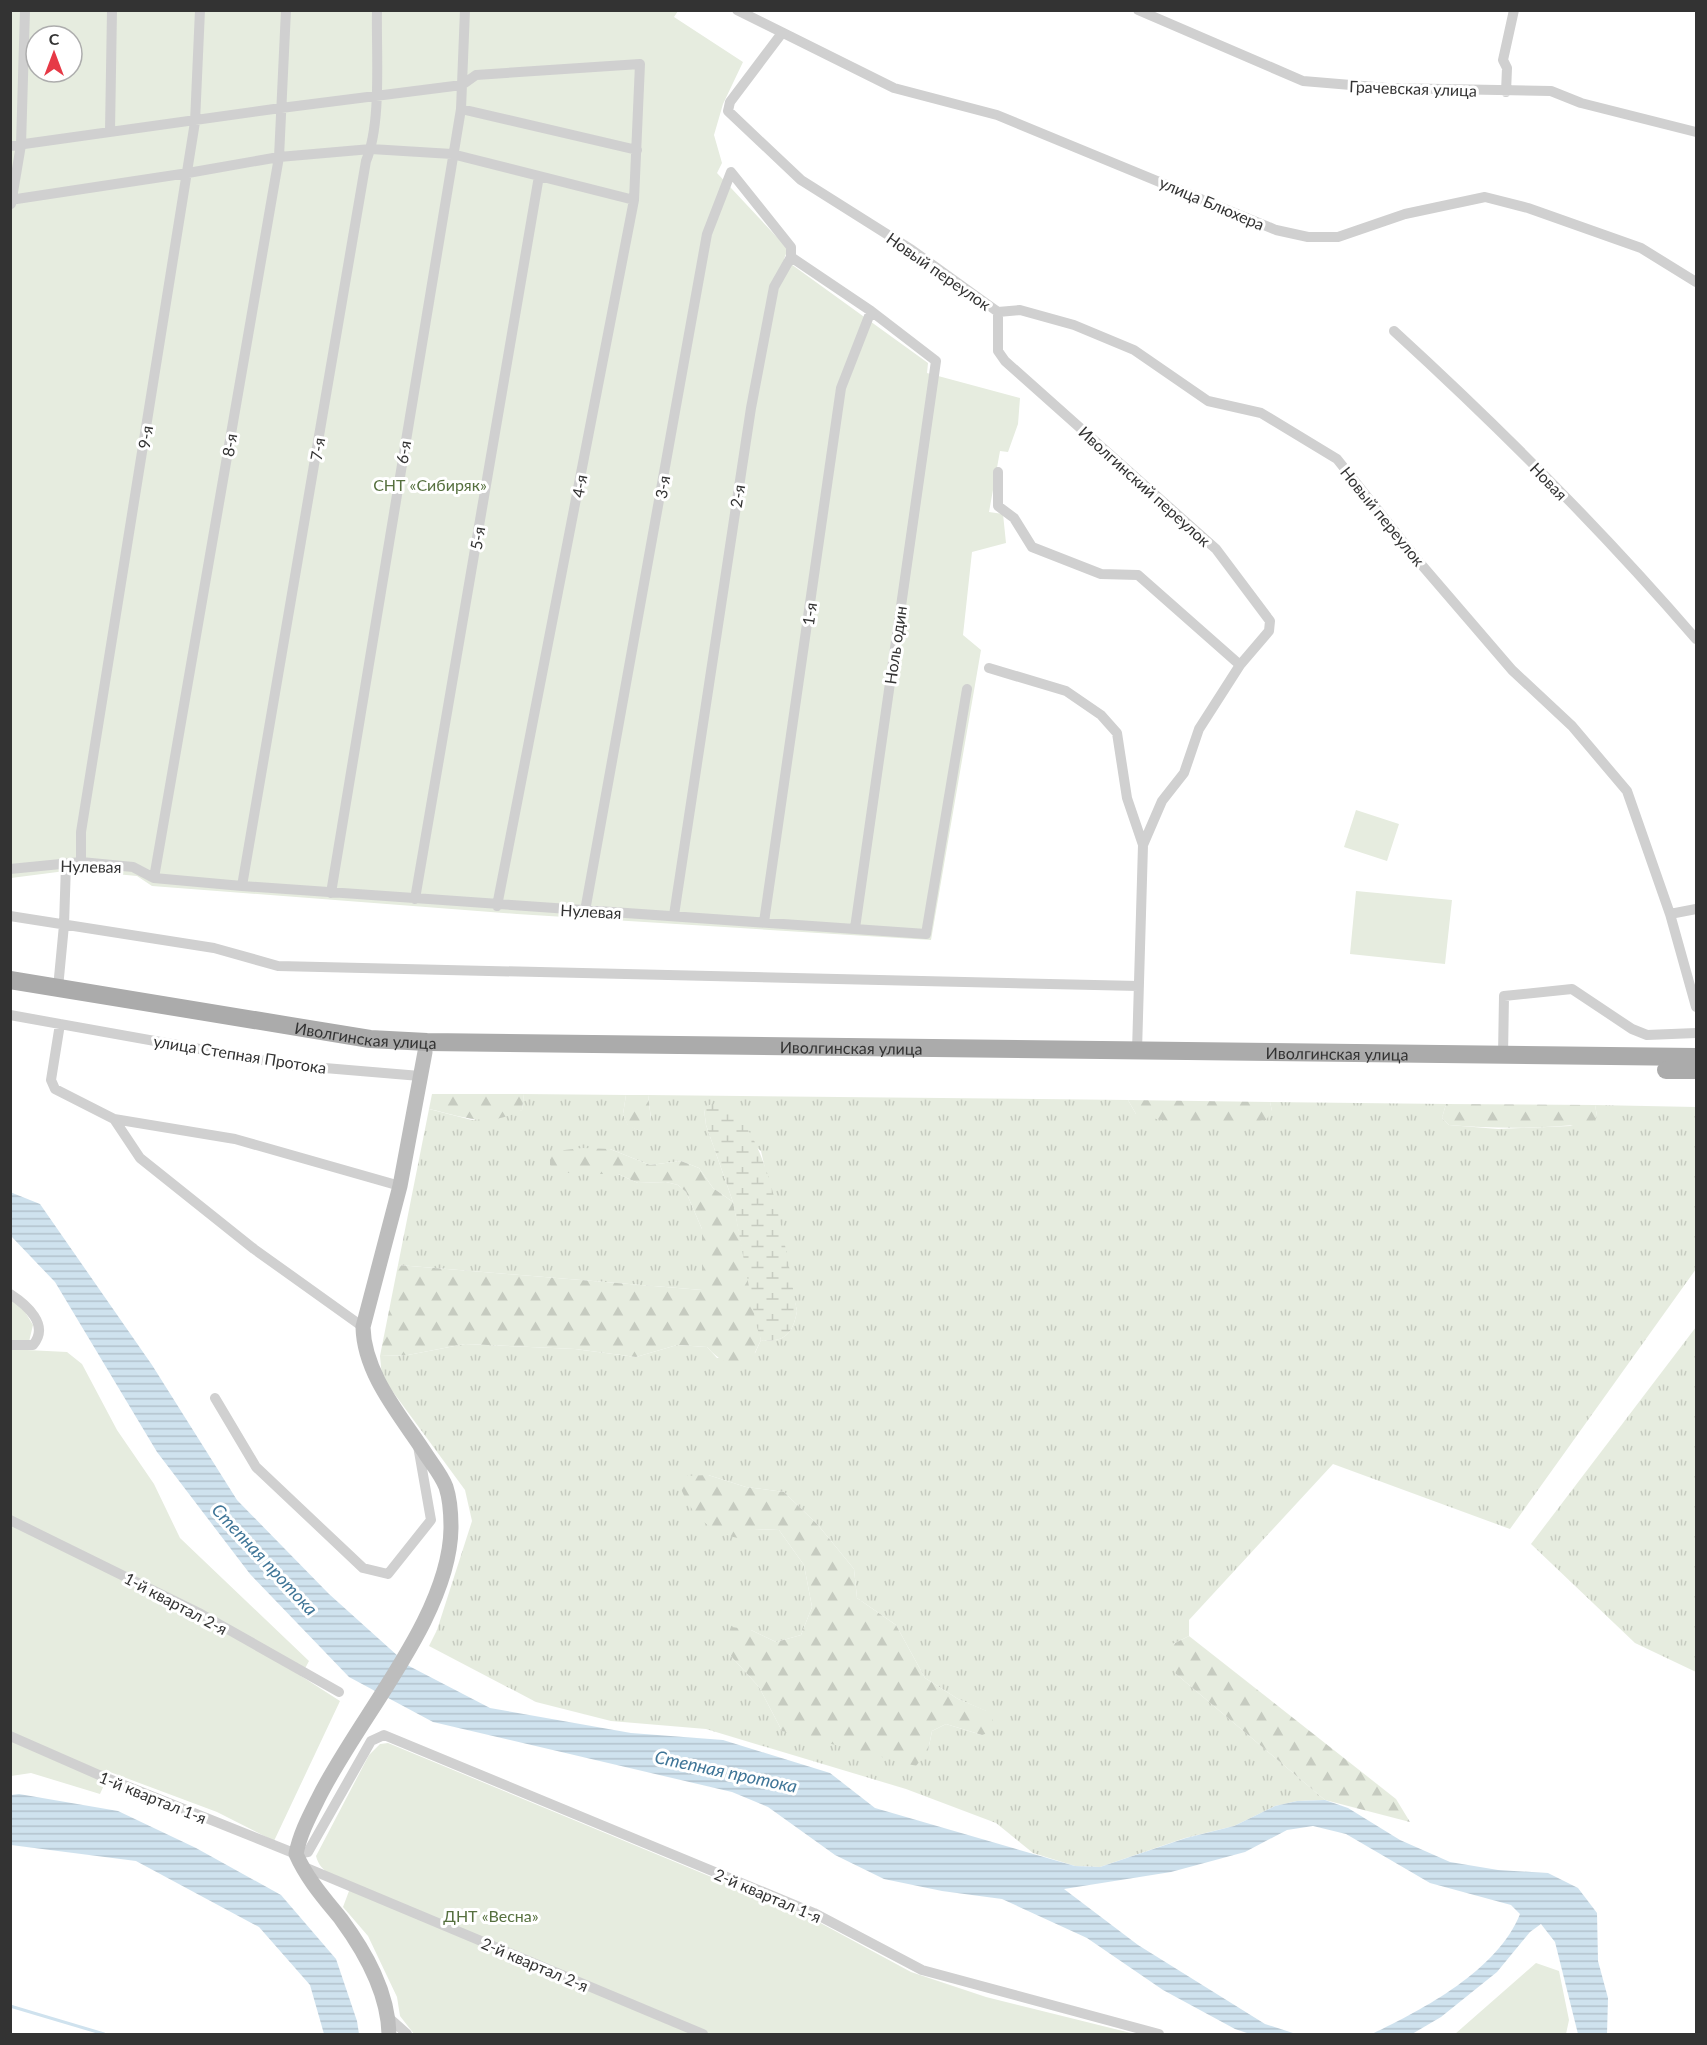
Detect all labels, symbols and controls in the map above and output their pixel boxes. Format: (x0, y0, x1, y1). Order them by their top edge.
north arrow (24, 24, 84, 84)
text: С (49, 29, 60, 48)
street label: Грачевская улица (1349, 76, 1477, 100)
street label: улица Блюхера (1157, 172, 1267, 234)
street label: Новый переулок (883, 228, 995, 314)
street label: Иволгинский переулок (1075, 422, 1215, 551)
street label: 9-я (134, 424, 156, 450)
street label: 8-я (218, 432, 240, 458)
street label: 7-я (306, 436, 328, 462)
street label: 6-я (392, 439, 414, 465)
street label: Новая (1527, 458, 1571, 504)
street label: Новый переулок (1337, 462, 1429, 570)
street label: 4-я (567, 473, 591, 499)
street label: 3-я (651, 474, 673, 500)
park label: СНТ «Сибиряк» (373, 475, 487, 494)
street label: 2-я (726, 483, 748, 509)
street label: 5-я (466, 525, 488, 551)
street label: 1-я (798, 601, 820, 627)
street label: Ноль один (880, 605, 910, 685)
street label: Нулевая (60, 856, 122, 876)
street label: Нулевая (560, 900, 622, 922)
street label: Иволгинская улица (293, 1017, 437, 1052)
street label: улица Степная Протока (152, 1031, 328, 1077)
street label: Иволгинская улица (780, 1037, 923, 1057)
street label: Иволгинская улица (1266, 1042, 1409, 1063)
water label: Степная протока (208, 1499, 322, 1619)
street label: 1-й квартал 2-я (121, 1568, 231, 1638)
water label: Степная протока (653, 1745, 799, 1797)
street label: 1-й квартал 1-я (97, 1767, 209, 1827)
street label: 2-й квартал 1-я (712, 1864, 824, 1926)
park label: ДНТ «Весна» (443, 1906, 539, 1925)
street label: 2-й квартал 2-я (479, 1933, 591, 1995)

